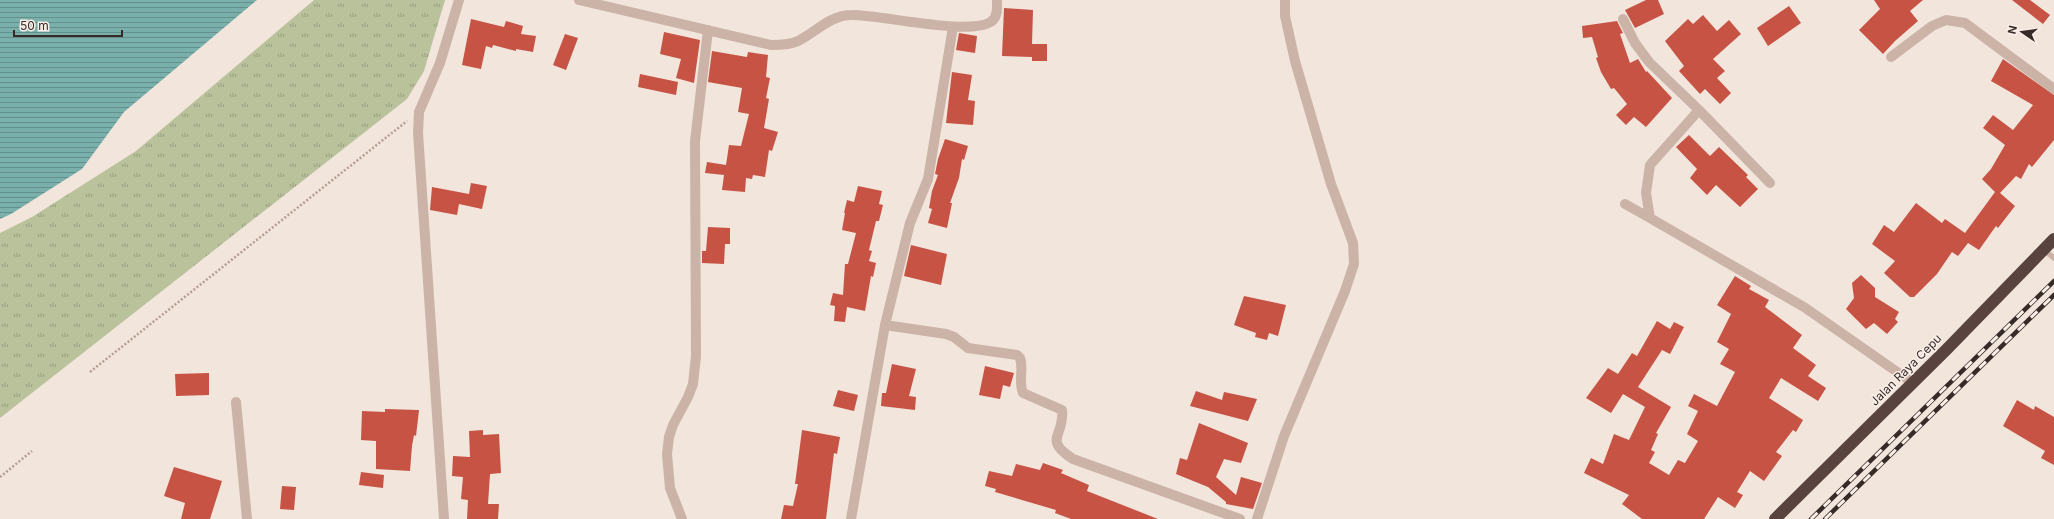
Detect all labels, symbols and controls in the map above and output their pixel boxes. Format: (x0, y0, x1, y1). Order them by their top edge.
scale bar (14, 12, 122, 38)
north arrow (2002, 12, 2042, 52)
text: 50 m (20, 18, 49, 33)
text: N (2004, 24, 2020, 35)
street label: Jalan Raya Cepu (1867, 331, 1945, 409)

